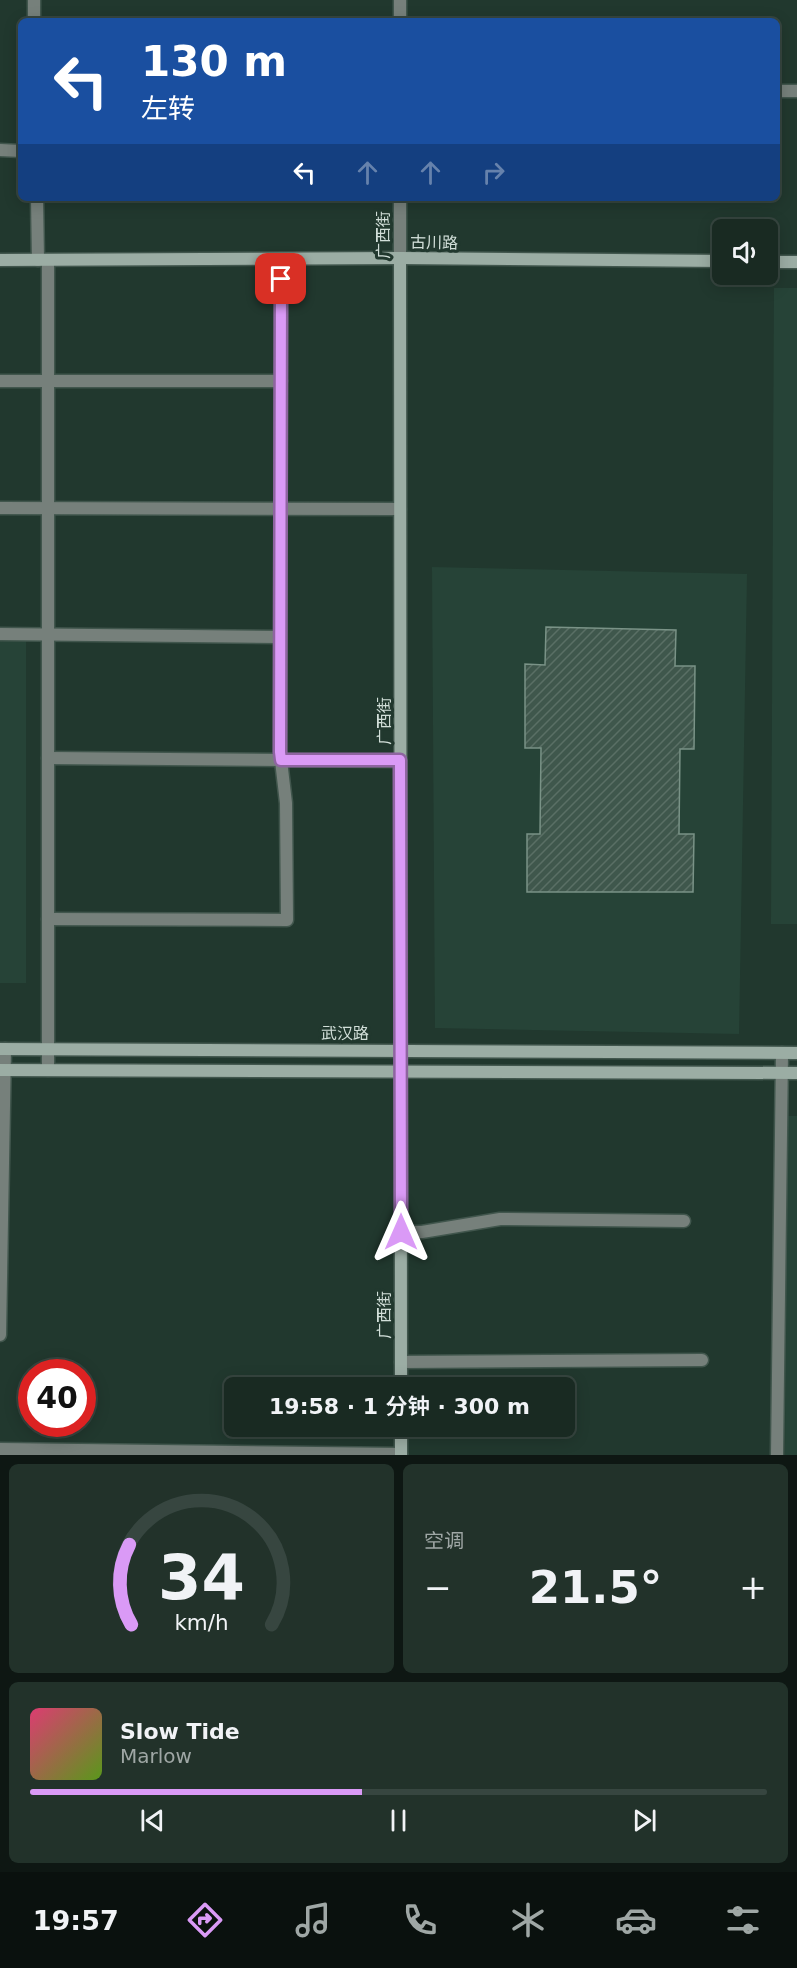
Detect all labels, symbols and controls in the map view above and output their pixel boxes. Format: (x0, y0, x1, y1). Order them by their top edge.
text: 130 m (141, 37, 287, 86)
icon: left (42, 42, 120, 120)
text: 左转 (141, 93, 195, 124)
icon: left (288, 156, 321, 189)
icon: ahead (351, 156, 384, 189)
icon: ahead (414, 156, 447, 189)
icon: right (477, 156, 510, 189)
street label: 广西街 (374, 211, 393, 259)
map controls (712, 219, 778, 285)
button: sound (712, 219, 778, 285)
street label: 古川路 (410, 233, 458, 252)
pin (255, 253, 306, 304)
icon: arrive (264, 262, 297, 295)
street label: 广西街 (375, 697, 394, 745)
street label: 武汉路 (321, 1024, 369, 1043)
position arrow (369, 1200, 433, 1264)
street label: 广西街 (375, 1291, 394, 1339)
speed limit sign: 40 (18, 1359, 96, 1437)
text: 19:58 · 1 分钟 · 300 m (269, 1394, 530, 1419)
text: 空调 (424, 1529, 464, 1553)
text: 34 (158, 1541, 245, 1614)
text: 21.5° (529, 1561, 662, 1614)
text: − (424, 1568, 452, 1607)
text: + (739, 1568, 767, 1607)
text: km/h (174, 1611, 229, 1636)
text: Slow Tide (120, 1719, 240, 1744)
text: Marlow (120, 1744, 192, 1768)
icon: previous (136, 1804, 169, 1837)
icon: pause (382, 1804, 415, 1837)
icon: next (628, 1804, 661, 1837)
icon: directions (184, 1899, 226, 1941)
icon: music (292, 1899, 334, 1941)
icon: phone (399, 1899, 441, 1941)
icon: climate (507, 1899, 549, 1941)
icon: car (615, 1899, 657, 1941)
icon: filters (722, 1899, 764, 1941)
text: 19:57 (33, 1905, 119, 1936)

